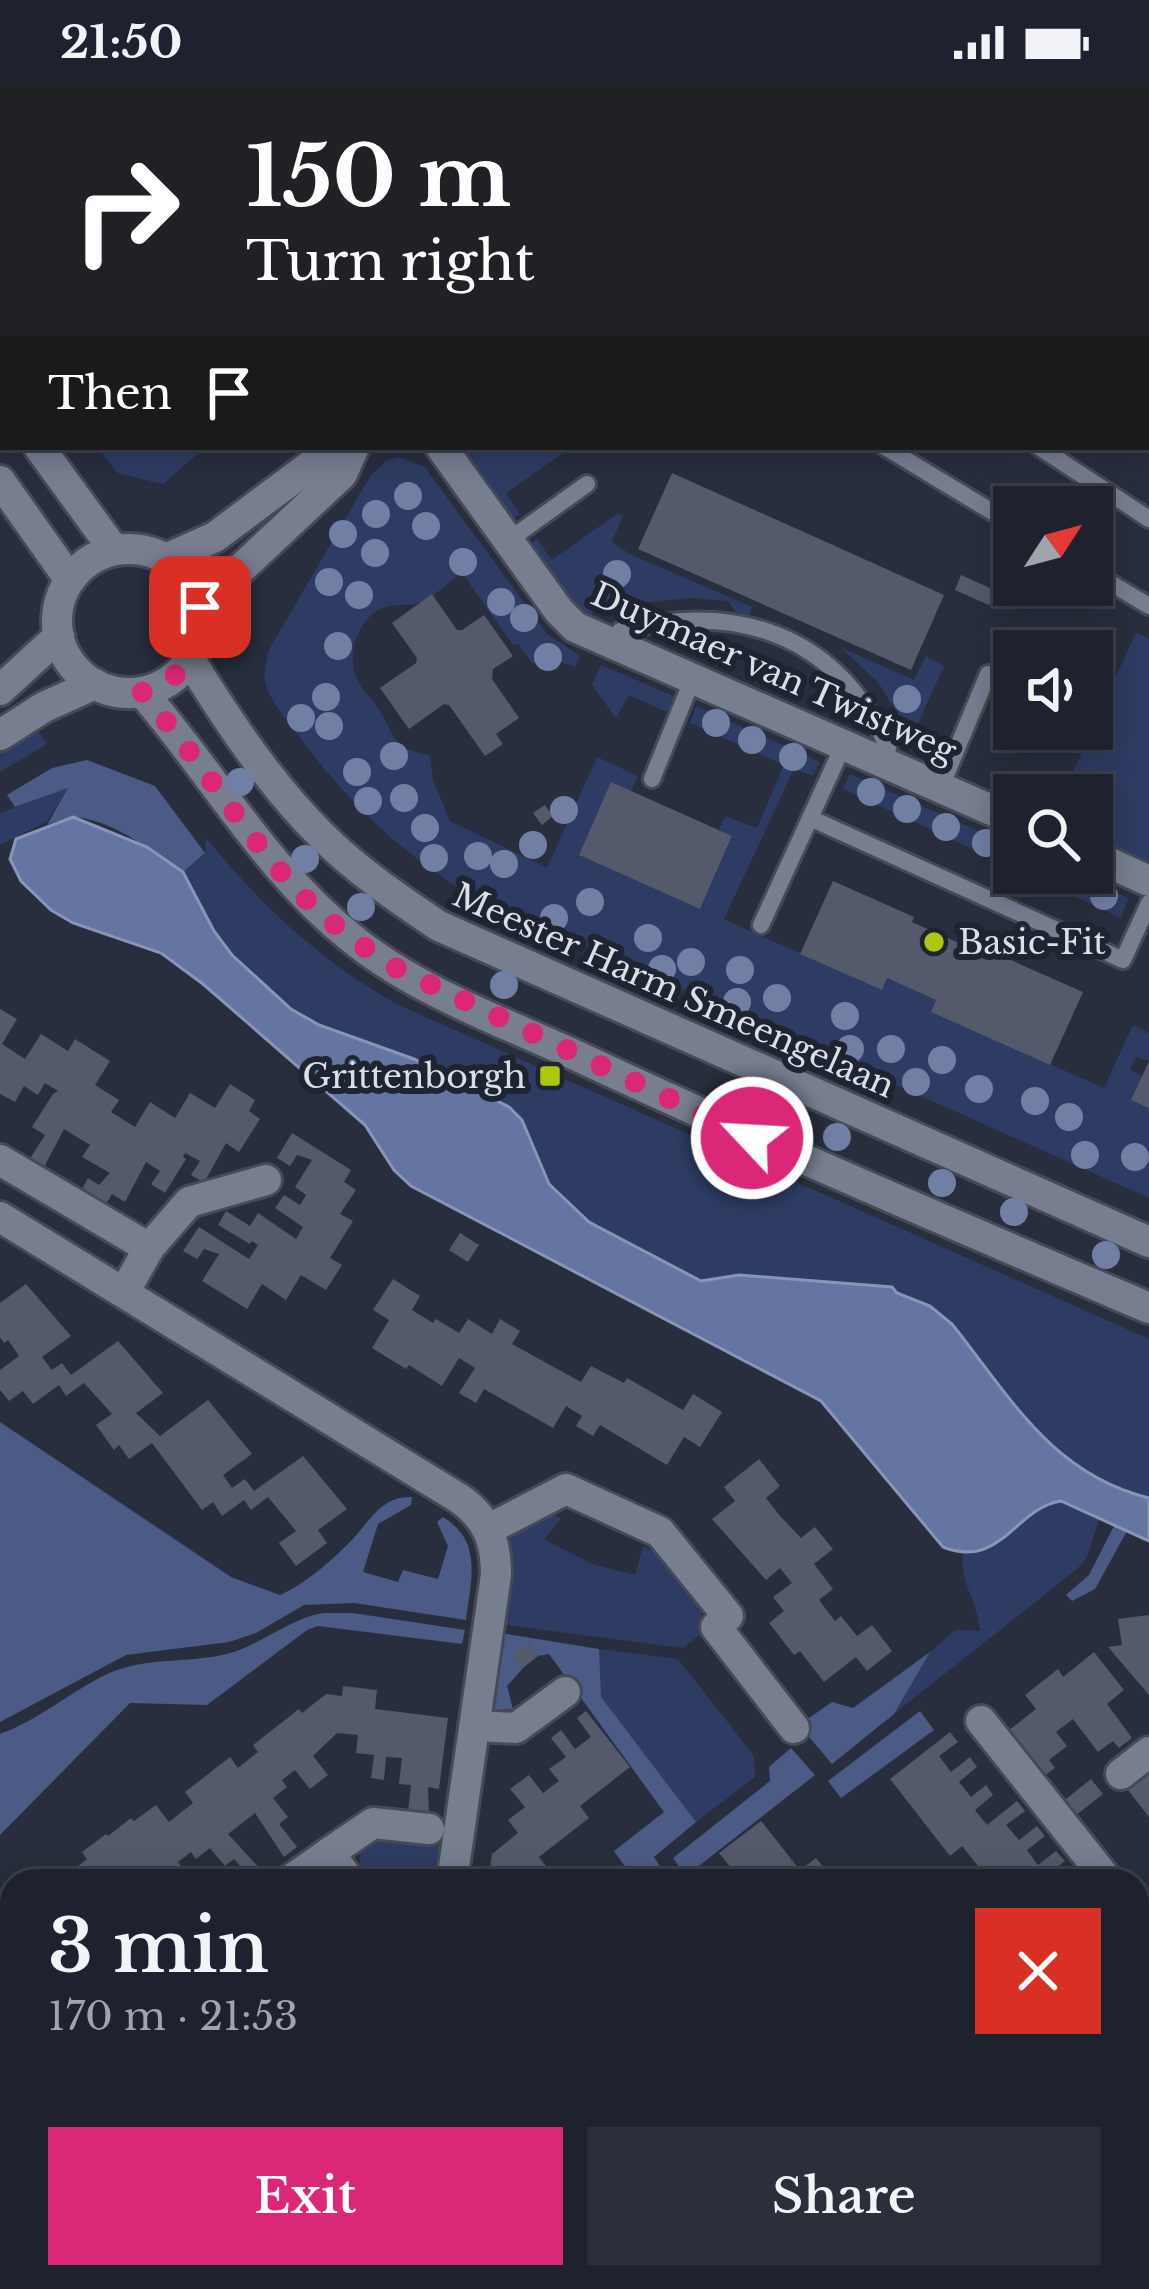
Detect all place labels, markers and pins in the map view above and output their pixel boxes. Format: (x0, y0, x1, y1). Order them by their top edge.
pin (149, 556, 251, 658)
place label: Basic-Fit (958, 922, 1106, 963)
marker: Basic-Fit (921, 929, 947, 955)
place label: Grittenborgh (302, 1056, 526, 1097)
marker: Grittenborgh (537, 1063, 563, 1089)

